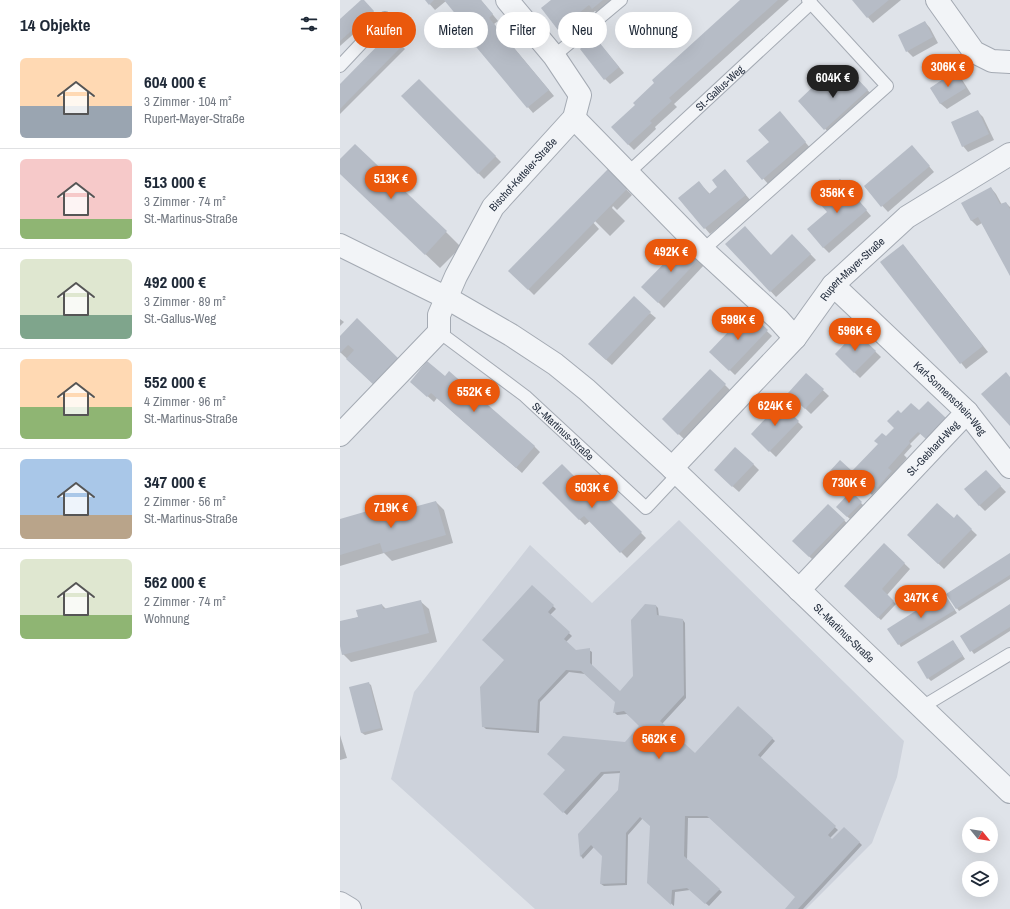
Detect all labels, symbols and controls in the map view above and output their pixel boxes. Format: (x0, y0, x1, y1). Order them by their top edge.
chip: Kaufen (352, 12, 416, 48)
chip: Mieten (424, 12, 488, 48)
chip: Filter (496, 12, 550, 48)
chip: Neu (558, 12, 607, 48)
chip: Wohnung (615, 12, 692, 48)
text: 14 Objekte (20, 13, 91, 36)
icon: filters (298, 13, 320, 35)
pin: 306K € (915, 54, 981, 88)
text: 306K € (931, 58, 965, 75)
street label: St.-Gallus-Weg (692, 62, 747, 114)
pin: 604K € (800, 65, 866, 99)
text: 604K € (816, 69, 850, 86)
text: 604 000 € (144, 70, 206, 93)
icon: home (52, 74, 100, 122)
text: 3 Zimmer · 104 m² (144, 93, 232, 110)
text: Rupert-Mayer-Straße (144, 110, 245, 127)
street label: Bischof-Ketteler-Straße (486, 135, 560, 214)
pin: 513K € (358, 166, 424, 200)
text: 513 000 € (144, 170, 206, 193)
text: 513K € (374, 170, 408, 187)
icon: home (52, 175, 100, 223)
pin: 356K € (804, 180, 870, 214)
text: 356K € (820, 184, 854, 201)
text: 3 Zimmer · 74 m² (144, 193, 226, 210)
text: St.-Martinus-Straße (144, 210, 238, 227)
street label: Rupert-Mayer-Straße (817, 234, 887, 304)
pin: 492K € (638, 239, 704, 273)
text: 492K € (654, 243, 688, 260)
text: 492 000 € (144, 270, 206, 293)
icon: home (52, 275, 100, 323)
text: 3 Zimmer · 89 m² (144, 293, 226, 310)
pin: 598K € (705, 307, 771, 341)
text: St.-Gallus-Weg (144, 310, 216, 327)
text: 598K € (721, 311, 755, 328)
pin: 596K € (822, 318, 888, 352)
text: 596K € (838, 322, 872, 339)
street label: Karl-Sonnenschein-Weg (911, 358, 989, 438)
text: 552 000 € (144, 370, 206, 393)
icon: home (52, 375, 100, 423)
pin: 552K € (441, 379, 507, 413)
text: 552K € (457, 383, 491, 400)
text: 4 Zimmer · 96 m² (144, 393, 226, 410)
pin: 624K € (742, 393, 808, 427)
text: 624K € (758, 397, 792, 414)
street label: St.-Martinus-Straße (529, 399, 597, 463)
text: St.-Martinus-Straße (144, 410, 238, 427)
street label: St.-Gebhard-Weg (903, 418, 962, 479)
text: 347 000 € (144, 470, 206, 493)
pin: 730K € (816, 470, 882, 504)
text: 730K € (832, 474, 866, 491)
icon: home (52, 475, 100, 523)
pin: 503K € (559, 475, 625, 509)
text: 503K € (575, 479, 609, 496)
text: 2 Zimmer · 56 m² (144, 493, 226, 510)
pin: 719K € (358, 495, 424, 529)
text: 719K € (374, 499, 408, 516)
text: St.-Martinus-Straße (144, 510, 238, 527)
text: 562 000 € (144, 570, 206, 593)
icon: home (52, 575, 100, 623)
pin: 347K € (888, 585, 954, 619)
text: 347K € (904, 589, 938, 606)
text: 2 Zimmer · 74 m² (144, 593, 226, 610)
street label: St.-Martinus-Straße (811, 600, 878, 665)
text: Wohnung (144, 610, 189, 627)
pin: 562K € (626, 726, 692, 760)
text: 562K € (642, 730, 676, 747)
north arrow (962, 817, 998, 853)
map controls (962, 817, 998, 897)
button: layers (962, 861, 998, 897)

